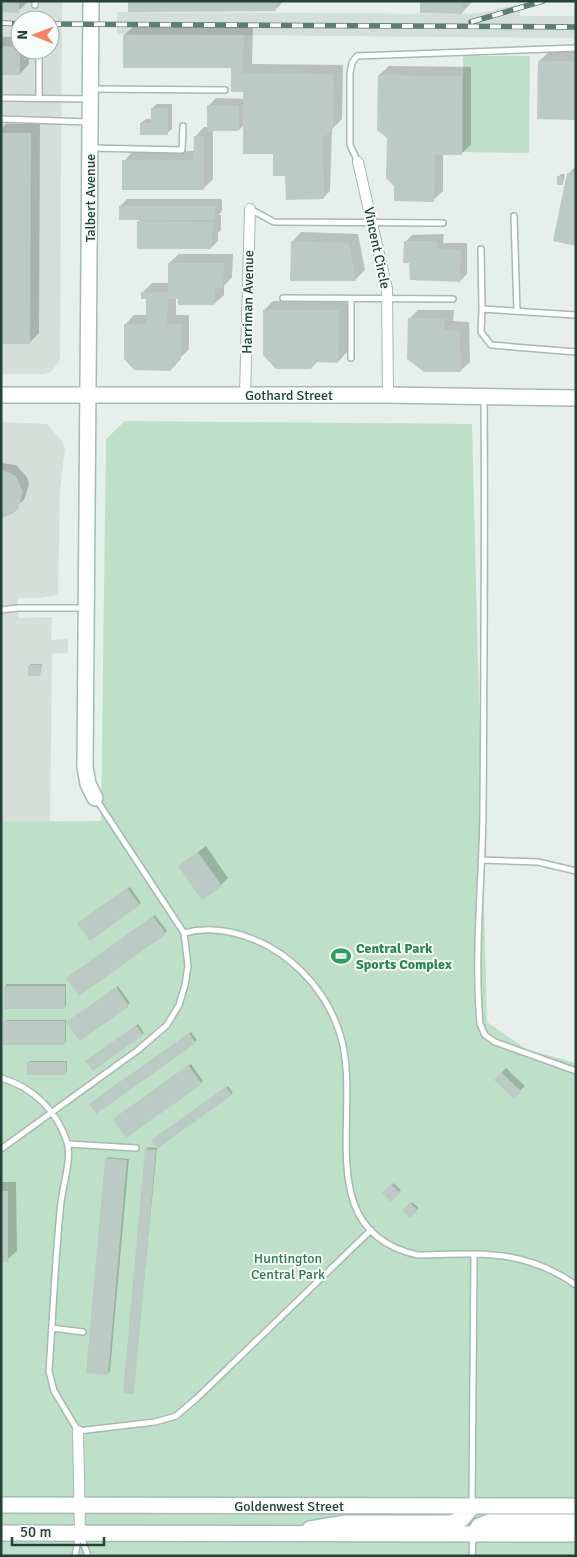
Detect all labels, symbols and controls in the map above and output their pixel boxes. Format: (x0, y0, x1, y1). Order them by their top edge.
north arrow (10, 10, 60, 60)
text: N (14, 30, 31, 40)
street label: Talbert Avenue (82, 154, 99, 242)
street label: Vincent Circle (360, 205, 394, 291)
street label: Harriman Avenue (239, 250, 257, 354)
street label: Gothard Street (245, 387, 333, 404)
place label: Central Park Sports Complex (356, 940, 452, 973)
sports icon: Central Park Sports Complex (330, 945, 352, 967)
park label: Huntington Central Park (251, 1250, 325, 1283)
street label: Goldenwest Street (234, 1498, 344, 1515)
scale bar (12, 1514, 105, 1546)
text: 50 m (20, 1523, 51, 1541)

